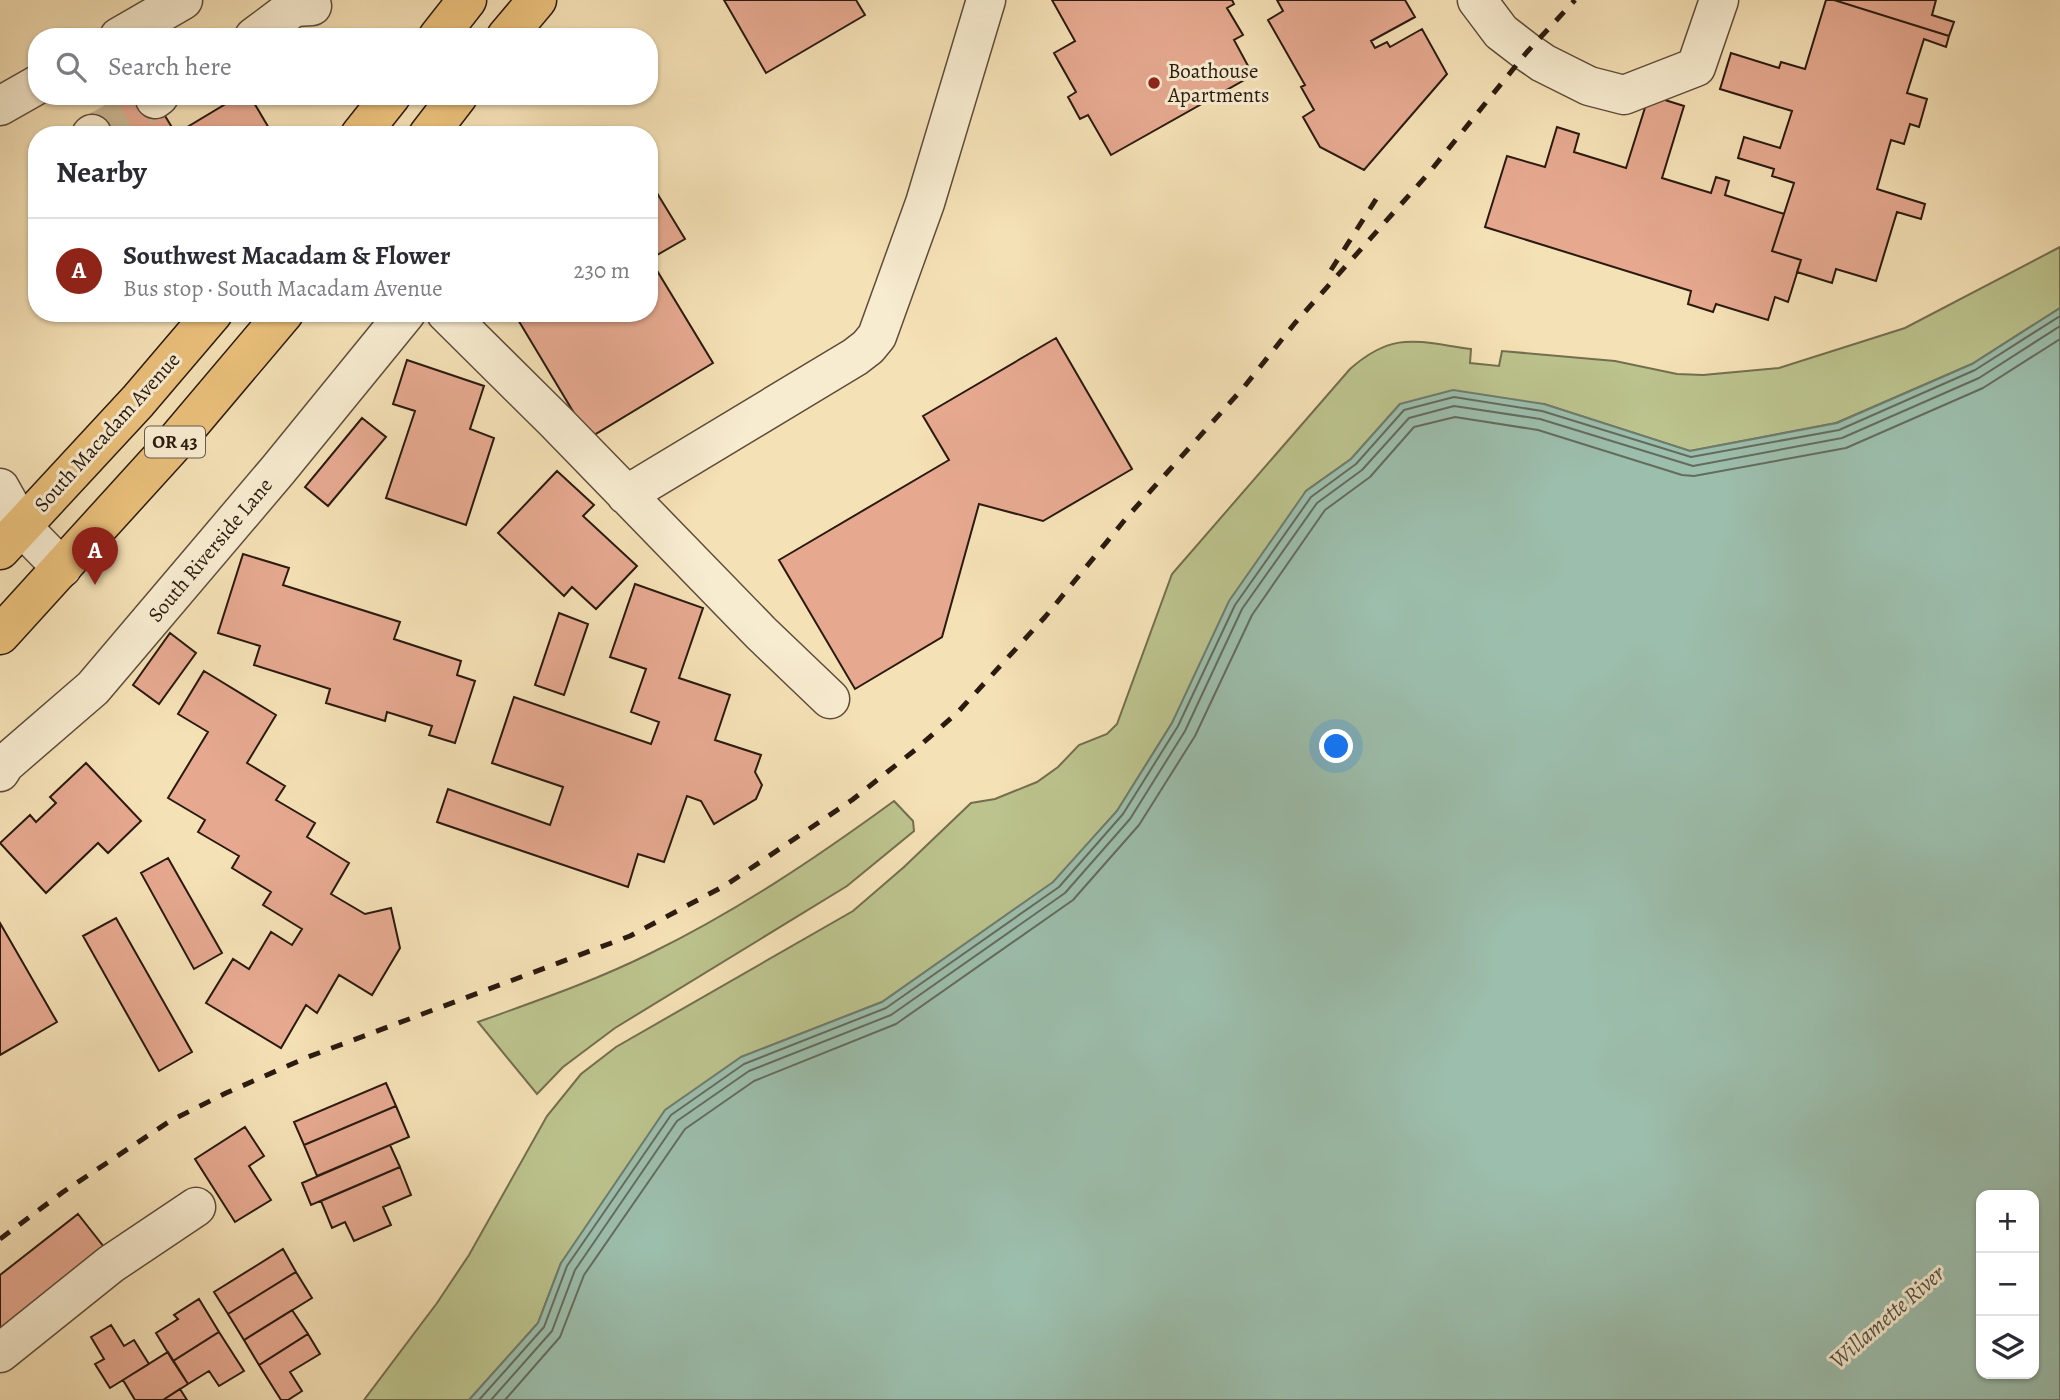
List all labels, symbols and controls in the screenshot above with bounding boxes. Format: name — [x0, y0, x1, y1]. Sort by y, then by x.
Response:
search box — [28, 28, 658, 105]
icon: search — [52, 48, 90, 86]
text: Search here — [108, 49, 232, 84]
place label: Boathouse Apartments — [1167, 57, 1269, 109]
marker: Boathouse Apartments — [1146, 75, 1162, 91]
text: Nearby — [56, 152, 147, 192]
text: Southwest Macadam & Flower — [123, 238, 450, 273]
text: A — [72, 255, 86, 286]
text: 230 m — [574, 255, 630, 286]
text: Bus stop · South Macadam Avenue — [123, 273, 443, 304]
street label: South Macadam Avenue — [28, 346, 186, 518]
road number: OR 43 — [145, 426, 205, 458]
street label: South Riverside Lane — [141, 472, 279, 628]
pin: A — [72, 527, 118, 585]
your location — [1319, 729, 1353, 763]
map controls — [1976, 1190, 2039, 1379]
button: + — [1976, 1190, 2039, 1253]
button: − — [1976, 1253, 2039, 1316]
water label: Willamette River — [1823, 1258, 1952, 1376]
button: layers — [1976, 1316, 2039, 1379]

